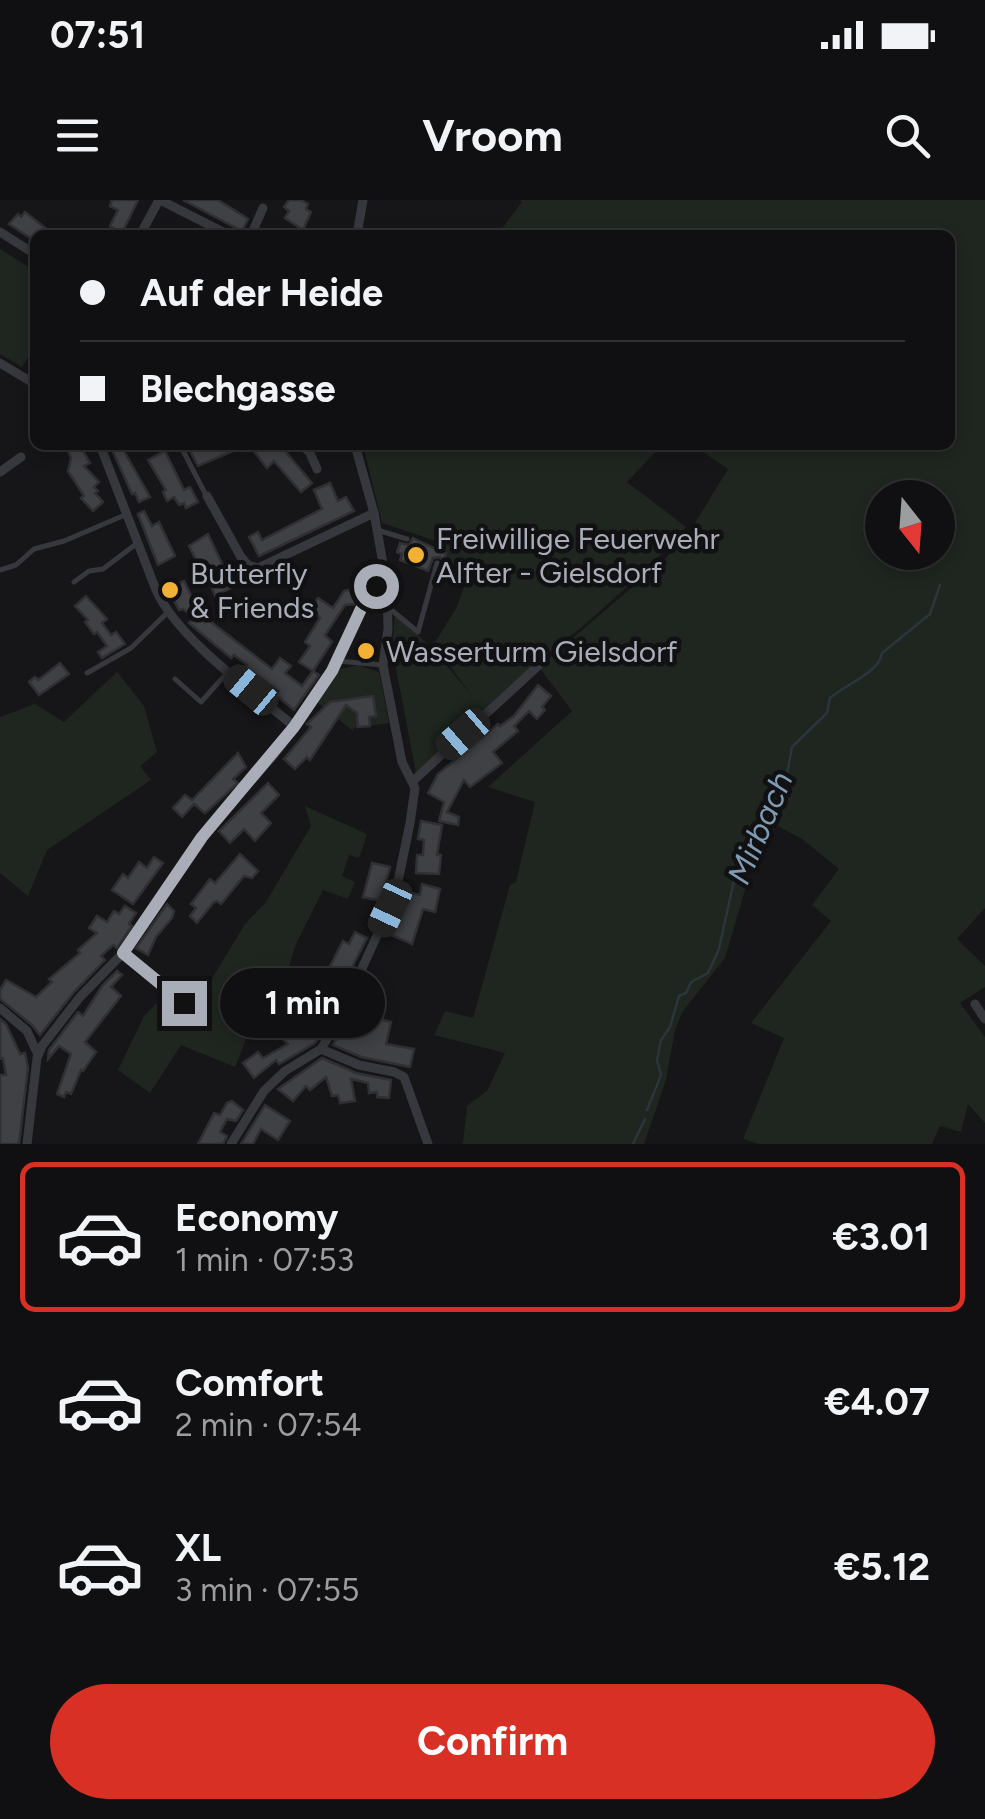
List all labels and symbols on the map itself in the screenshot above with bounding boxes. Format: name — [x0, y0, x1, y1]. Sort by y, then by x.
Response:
north arrow — [865, 480, 955, 570]
place label: Freiwillige Feuerwehr Alfter - Gielsdorf — [436, 520, 720, 591]
marker: Freiwillige Feuerwehr Alfter - Gielsdorf — [405, 544, 427, 566]
place label: Butterfly & Friends — [190, 555, 315, 626]
route start — [354, 564, 399, 609]
marker: Butterfly & Friends — [159, 579, 181, 601]
place label: Wasserturm Gielsdorf — [386, 633, 677, 670]
marker: Wasserturm Gielsdorf — [355, 640, 377, 662]
car — [218, 659, 284, 721]
car — [431, 703, 495, 765]
water label: Mirbach — [719, 766, 801, 890]
car — [364, 874, 416, 942]
callout: 1 min — [219, 968, 384, 1038]
route end — [162, 981, 207, 1026]

